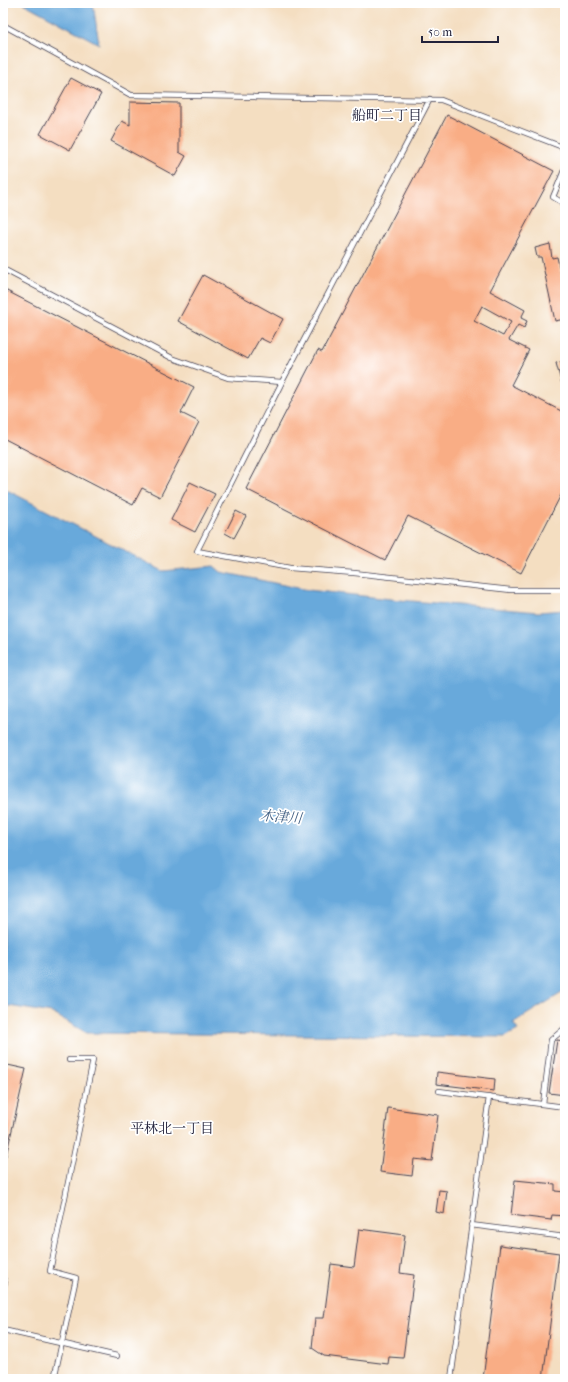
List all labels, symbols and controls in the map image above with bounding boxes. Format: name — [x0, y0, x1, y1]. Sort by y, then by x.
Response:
scale bar — [422, 18, 498, 44]
text: 50 m — [428, 25, 452, 39]
district label: 船町二丁目 — [352, 107, 422, 124]
water label: 木津川 — [259, 807, 305, 827]
district label: 平林北一丁目 — [130, 1120, 214, 1137]

